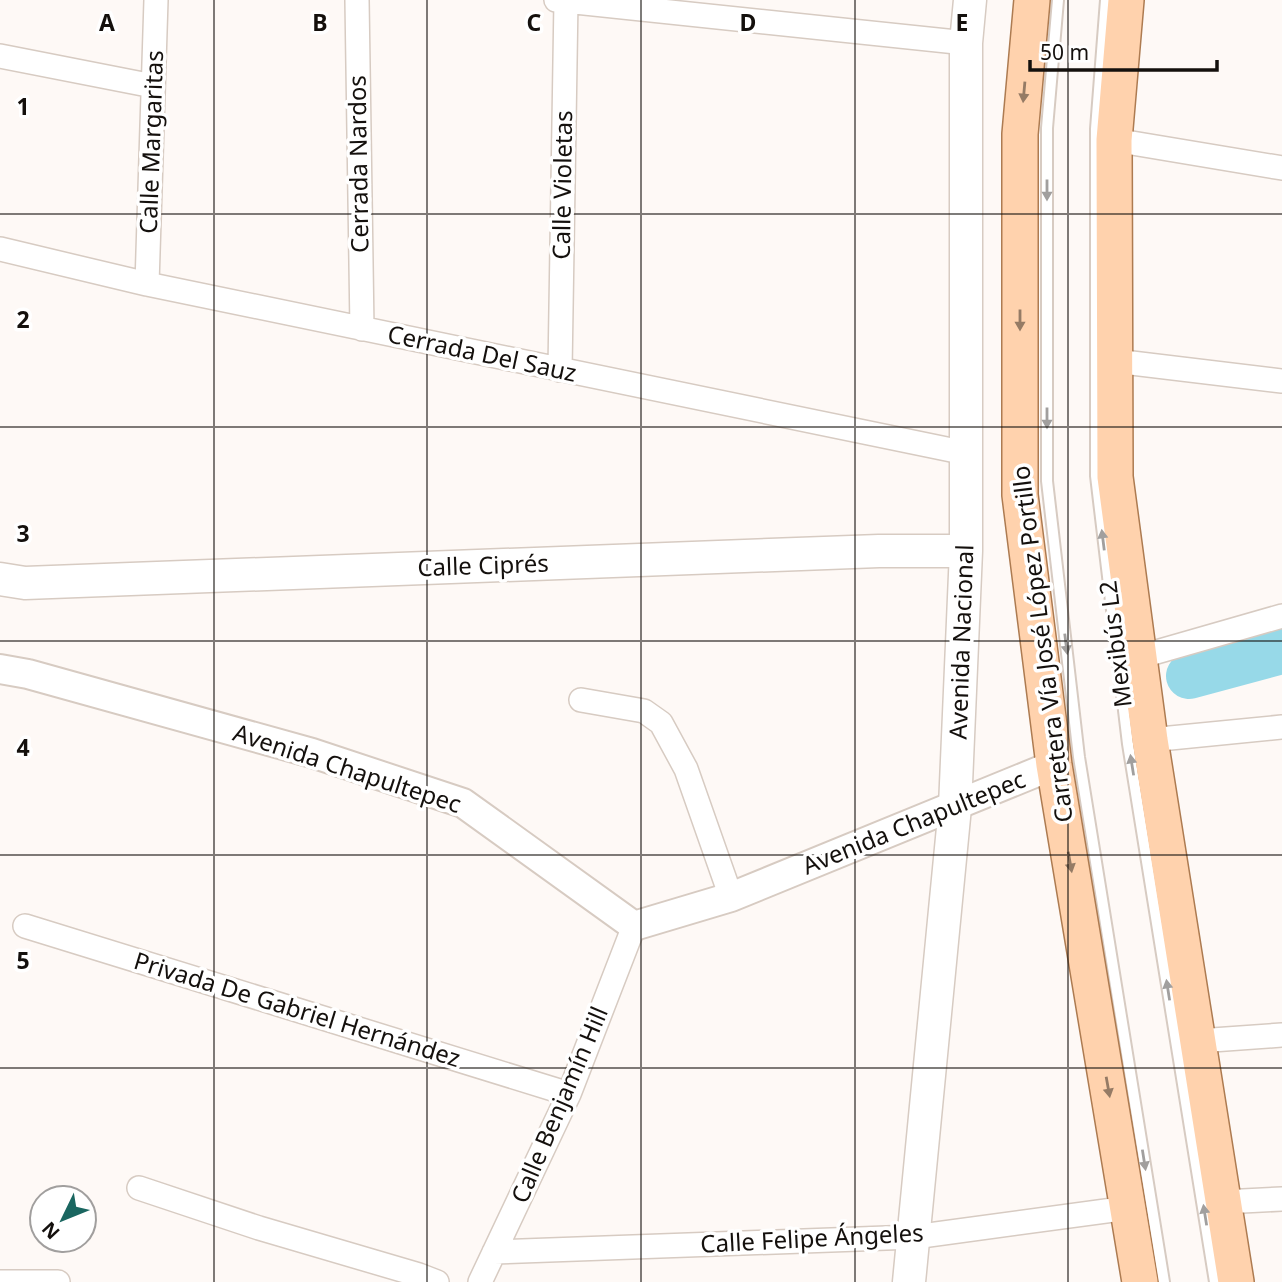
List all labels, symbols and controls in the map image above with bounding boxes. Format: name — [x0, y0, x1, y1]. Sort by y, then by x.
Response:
text: A — [99, 6, 115, 38]
text: B — [312, 6, 328, 38]
text: C — [527, 6, 542, 38]
text: D — [740, 6, 756, 38]
text: E — [956, 6, 968, 38]
scale bar — [1030, 28, 1217, 72]
text: 50 m — [1040, 38, 1089, 66]
street label: Calle Margaritas — [131, 50, 170, 234]
street label: Cerrada Nardos — [339, 75, 376, 253]
one-way arrow — [1018, 82, 1029, 104]
text: 1 — [16, 90, 30, 122]
street label: Calle Violetas — [544, 110, 579, 260]
one-way arrow — [1041, 179, 1053, 201]
text: 2 — [16, 303, 30, 335]
one-way arrow — [1014, 309, 1026, 331]
street label: Cerrada Del Sauz — [385, 316, 580, 389]
one-way arrow — [1041, 407, 1053, 429]
street label: Carretera Vía José López Portillo — [1003, 464, 1080, 824]
text: 3 — [16, 517, 30, 549]
one-way arrow — [1098, 529, 1109, 551]
street label: Avenida Nacional — [941, 544, 980, 740]
street label: Calle Ciprés — [417, 546, 549, 583]
street label: Mexibús L2 — [1090, 579, 1139, 709]
one-way arrow — [1060, 633, 1071, 655]
street label: Avenida Chapultepec — [229, 715, 466, 820]
text: 4 — [16, 731, 30, 763]
one-way arrow — [1126, 754, 1137, 776]
street label: Avenida Chapultepec — [797, 762, 1030, 881]
one-way arrow — [1065, 851, 1076, 873]
street label: Privada De Gabriel Hernández — [130, 943, 465, 1074]
text: 5 — [16, 944, 30, 976]
one-way arrow — [1162, 979, 1173, 1001]
street label: Calle Benjamín Hill — [502, 1001, 615, 1208]
one-way arrow — [1103, 1076, 1114, 1098]
one-way arrow — [1139, 1149, 1150, 1171]
north arrow — [28, 1184, 98, 1254]
one-way arrow — [1199, 1204, 1210, 1226]
street label: Calle Felipe Ángeles — [700, 1215, 924, 1260]
text: N — [36, 1216, 65, 1245]

